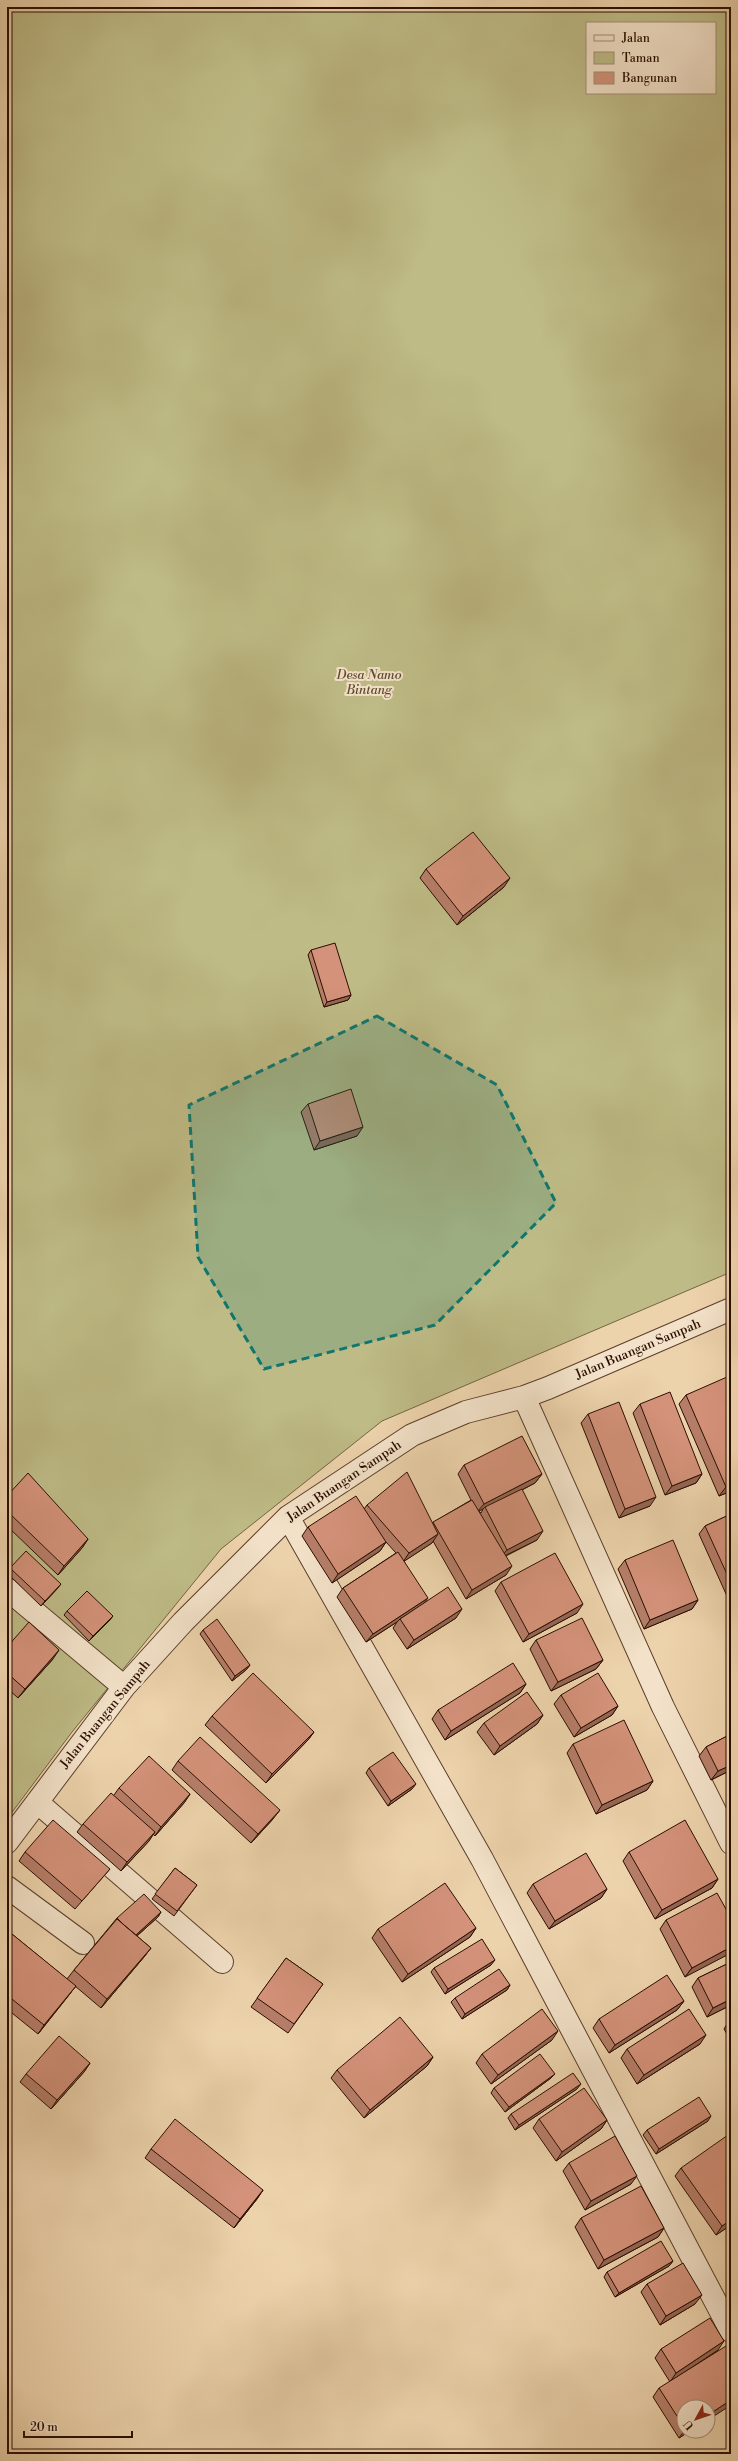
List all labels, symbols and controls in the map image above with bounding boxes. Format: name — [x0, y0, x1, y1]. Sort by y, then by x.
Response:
legend — [586, 22, 716, 94]
text: Jalan — [621, 31, 650, 46]
text: Taman — [622, 51, 660, 66]
text: Bangunan — [621, 71, 677, 86]
park label: Desa Namo Bintang — [335, 667, 402, 698]
street label: Jalan Buangan Sampah — [572, 1315, 703, 1383]
street label: Jalan Buangan Sampah — [283, 1437, 405, 1526]
street label: Jalan Buangan Sampah — [56, 1656, 154, 1772]
north arrow — [676, 2399, 716, 2439]
scale bar — [24, 2413, 132, 2439]
text: U — [681, 2417, 697, 2433]
text: 20 m — [30, 2420, 58, 2435]

